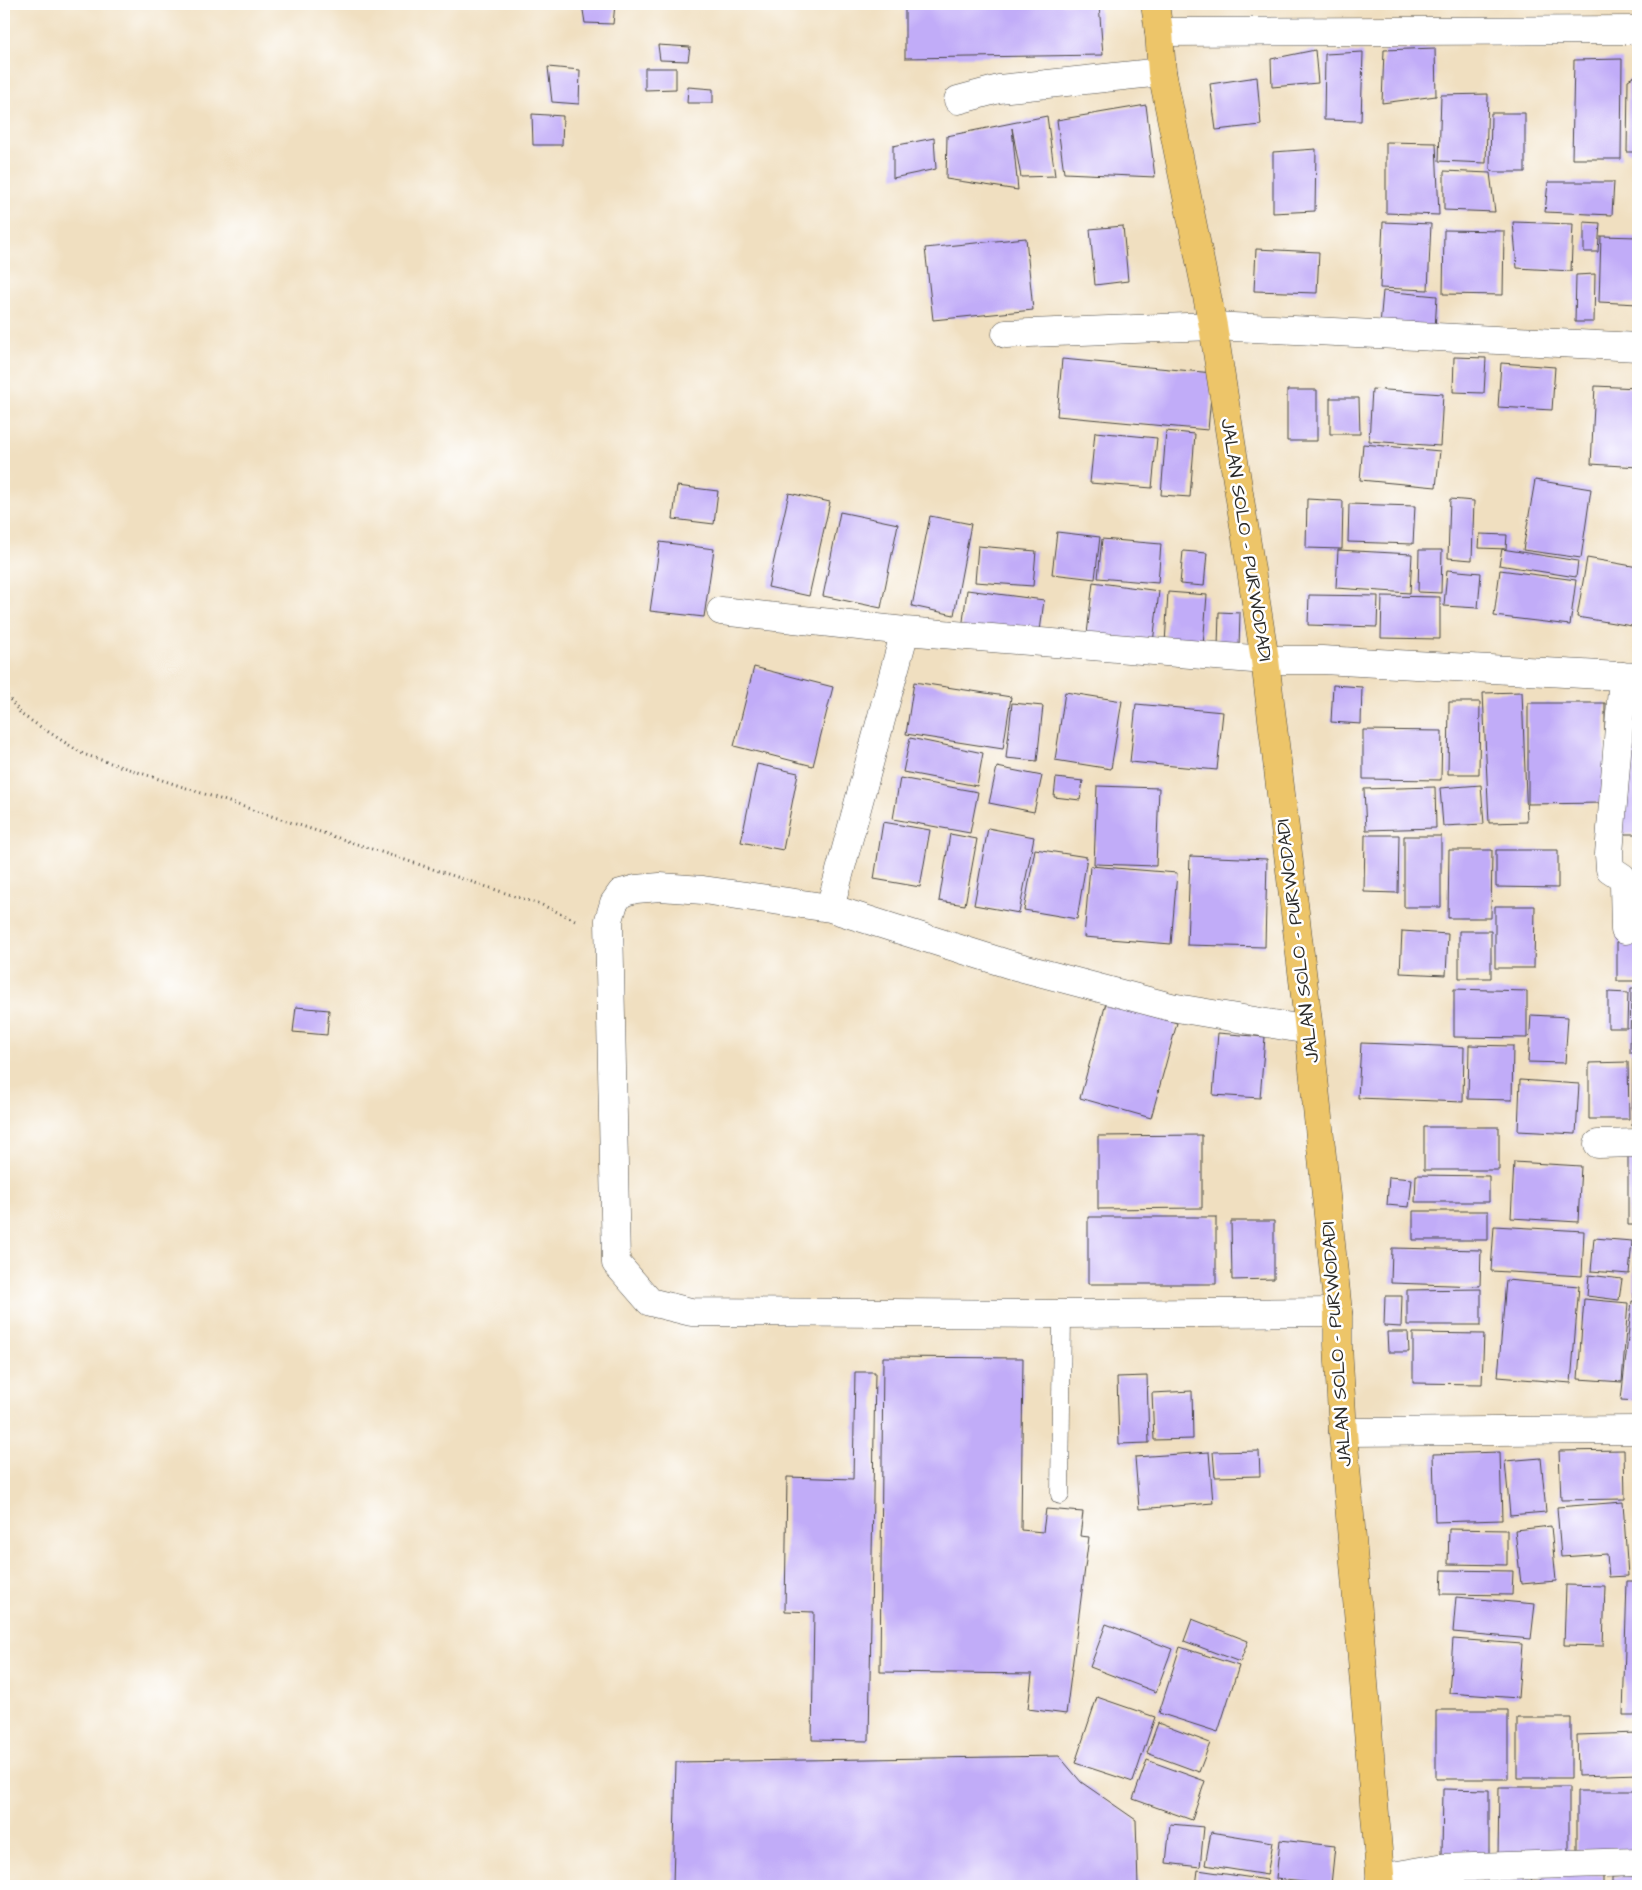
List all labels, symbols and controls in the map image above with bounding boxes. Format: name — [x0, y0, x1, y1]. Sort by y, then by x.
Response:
street label: JALAN SOLO - PURWODADI — [1213, 417, 1279, 663]
street label: JALAN SOLO - PURWODADI — [1270, 817, 1326, 1065]
street label: JALAN SOLO - PURWODADI — [1315, 1221, 1359, 1467]

